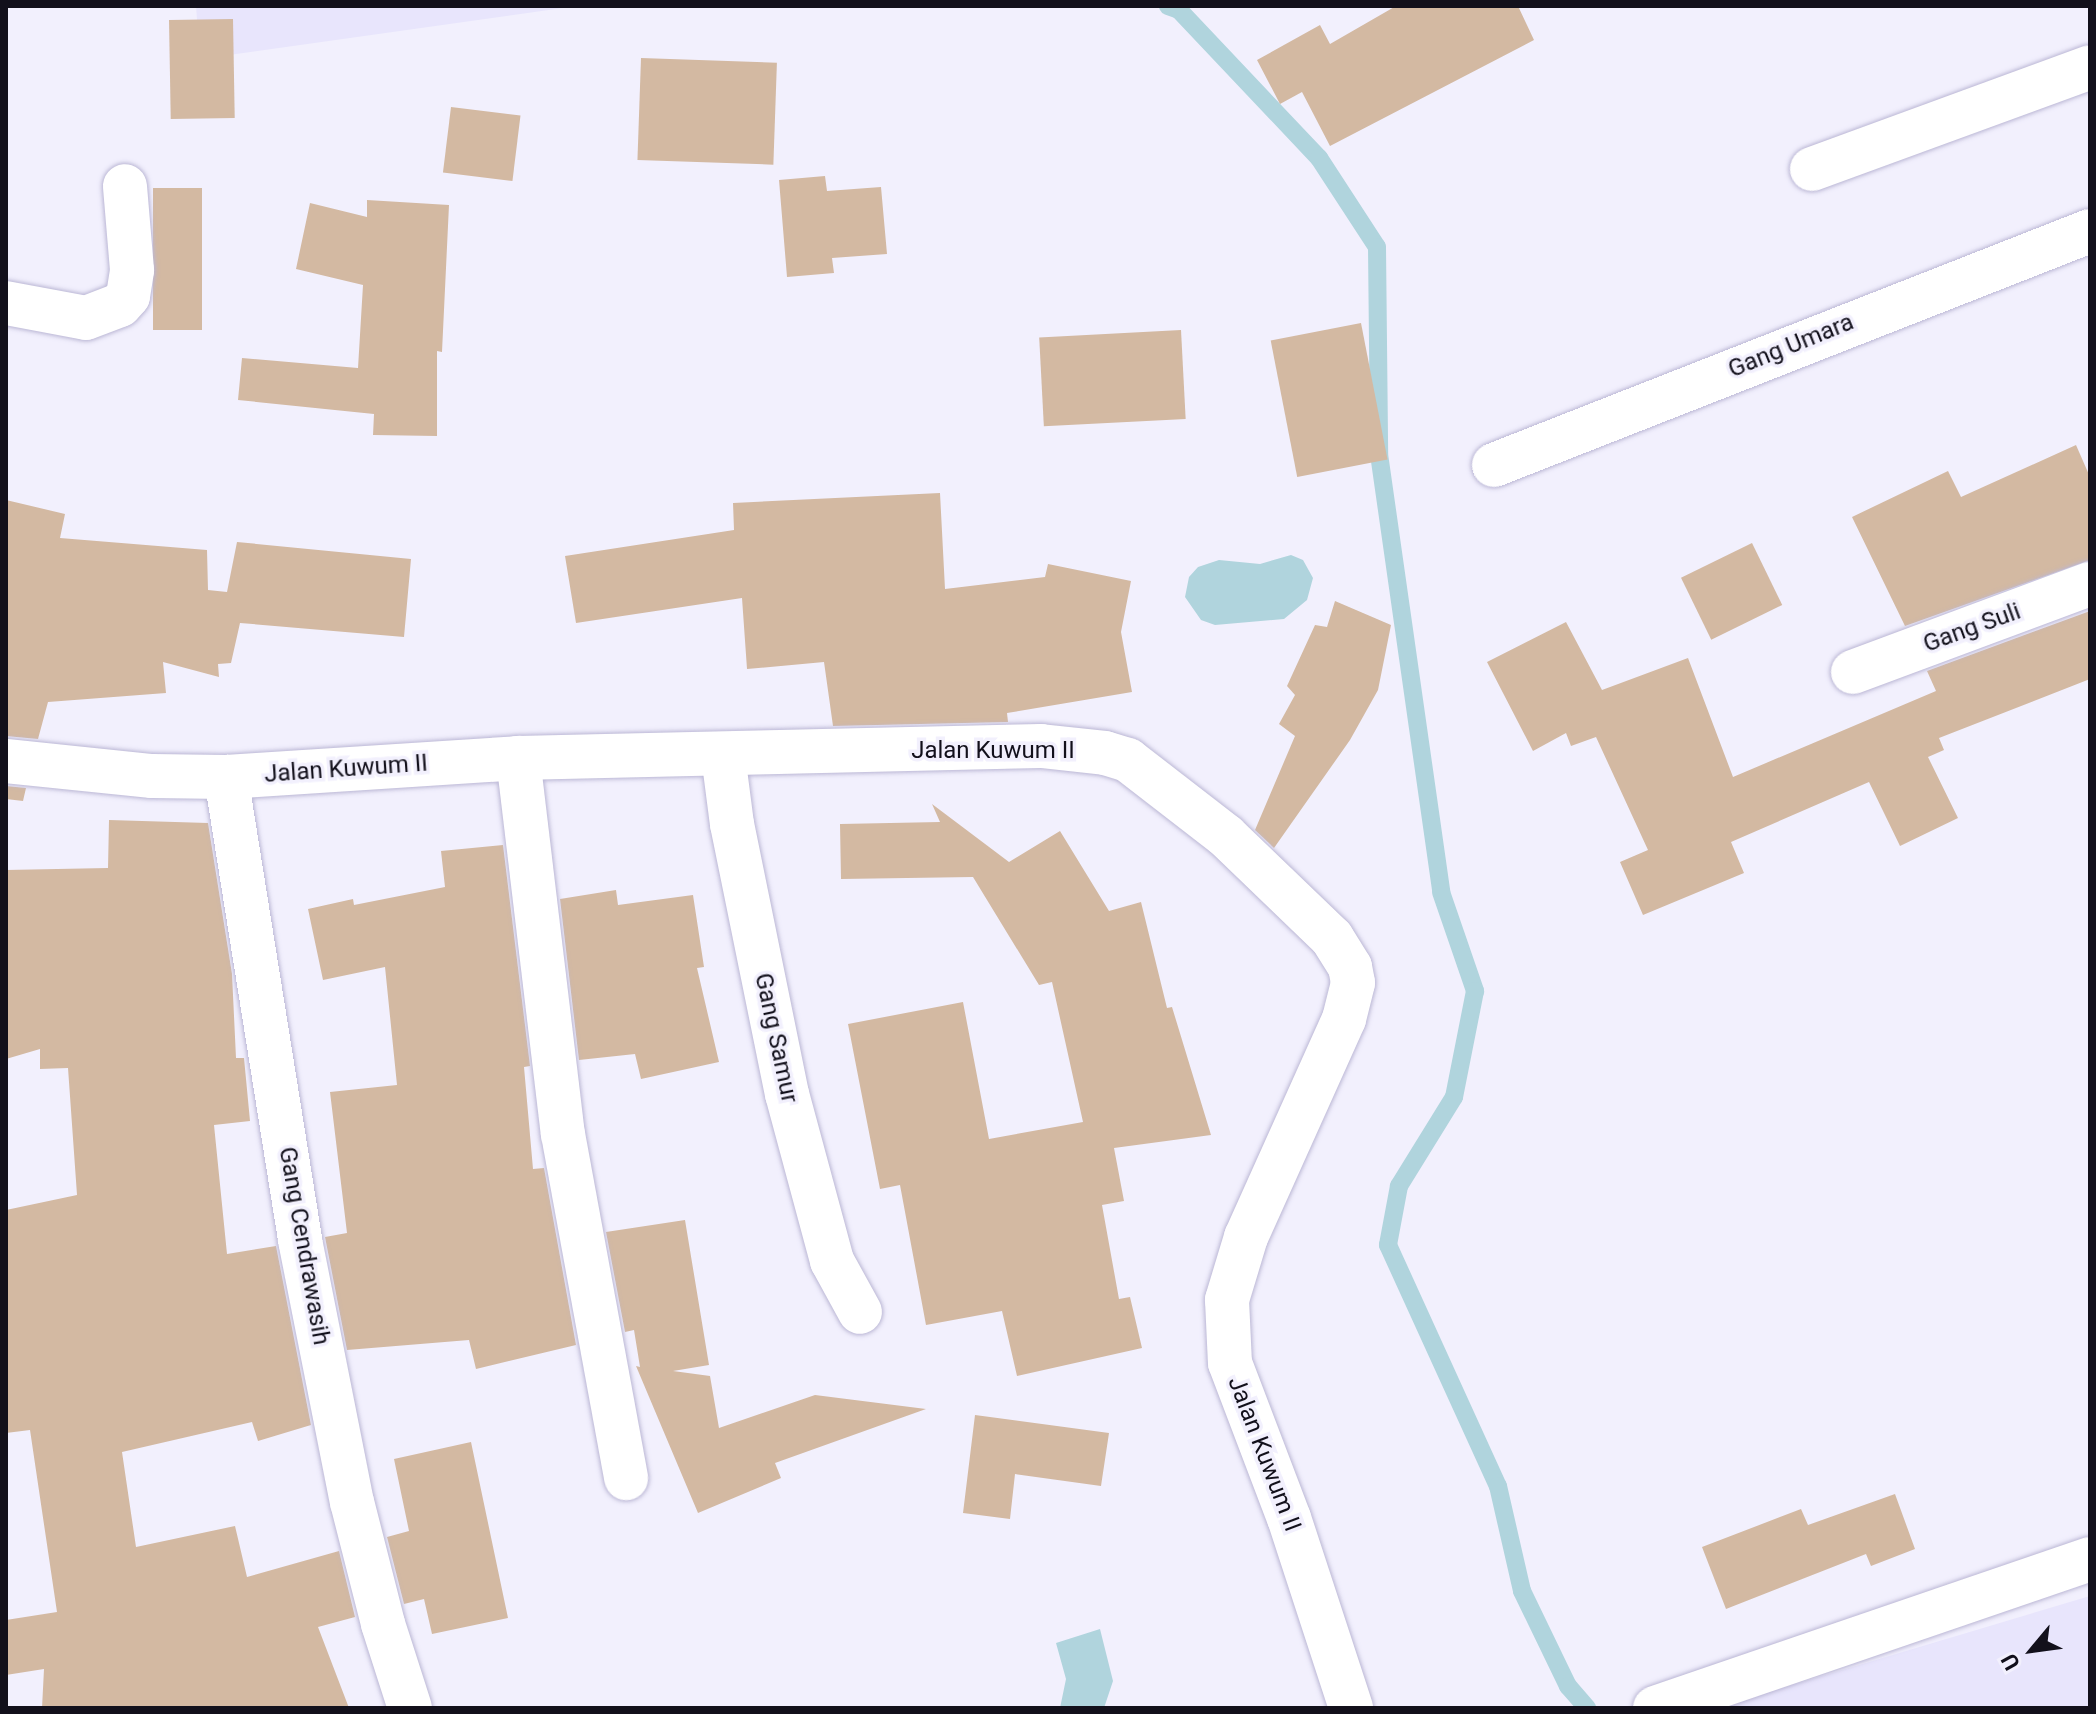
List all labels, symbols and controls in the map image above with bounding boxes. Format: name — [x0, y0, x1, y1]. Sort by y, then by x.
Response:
street label: Gang Umara — [1724, 308, 1858, 384]
street label: Gang Suli — [1920, 597, 2024, 659]
street label: Jalan Kuwum II — [911, 737, 1075, 765]
street label: Jalan Kuwum II — [263, 749, 429, 789]
street label: Gang Samur — [748, 971, 804, 1105]
street label: Gang Cendrawasih — [272, 1145, 336, 1347]
street label: Jalan Kuwum II — [1221, 1372, 1307, 1536]
north arrow — [1992, 1610, 2072, 1690]
text: U — [1996, 1649, 2025, 1674]

